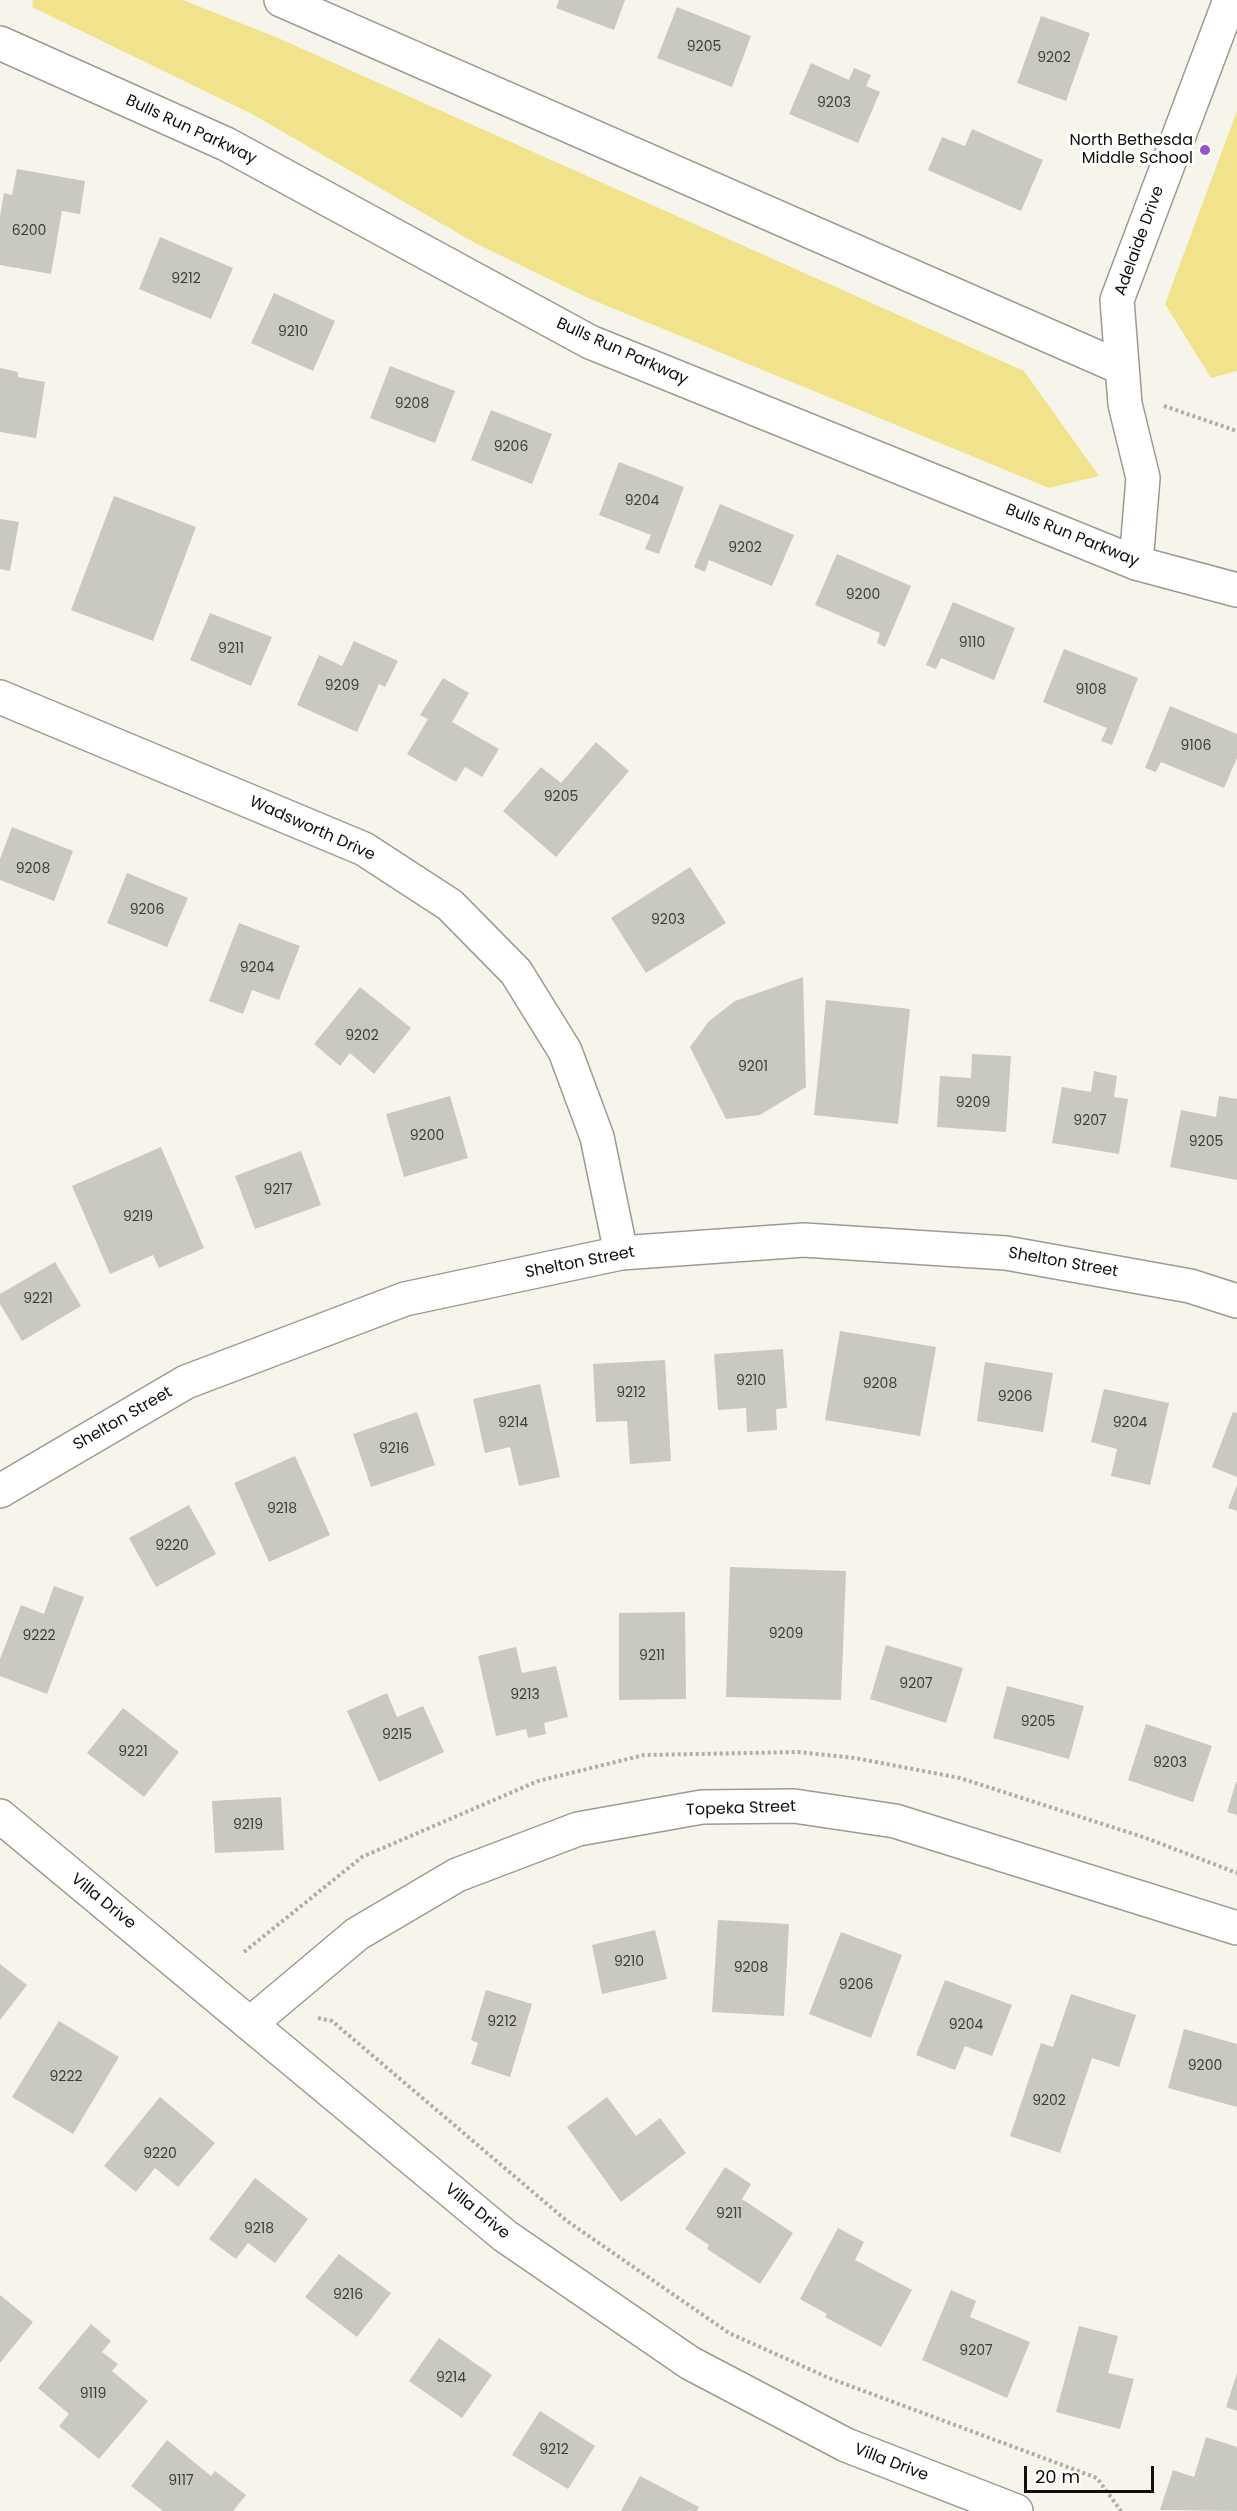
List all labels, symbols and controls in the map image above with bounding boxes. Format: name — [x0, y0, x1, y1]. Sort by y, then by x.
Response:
house number: 9205 — [687, 39, 721, 55]
house number: 9202 — [1037, 50, 1071, 66]
street label: Bulls Run Parkway — [122, 91, 260, 169]
house number: 9203 — [817, 95, 851, 111]
place label: North Bethesda Middle School — [1070, 131, 1193, 169]
marker: North Bethesda Middle School — [1198, 143, 1212, 157]
street label: Adelaide Drive — [1111, 184, 1169, 298]
house number: 6200 — [12, 223, 46, 239]
house number: 9212 — [171, 271, 201, 287]
street label: Bulls Run Parkway — [553, 314, 691, 390]
house number: 9210 — [278, 324, 308, 340]
house number: 9208 — [395, 396, 429, 412]
house number: 9206 — [494, 439, 528, 455]
house number: 9204 — [625, 493, 659, 509]
street label: Bulls Run Parkway — [1002, 500, 1142, 572]
house number: 9202 — [728, 540, 762, 556]
house number: 9200 — [846, 587, 880, 603]
house number: 9110 — [959, 635, 985, 651]
house number: 9211 — [218, 641, 244, 657]
house number: 9209 — [325, 678, 359, 694]
house number: 9108 — [1076, 682, 1106, 698]
house number: 9106 — [1181, 738, 1211, 754]
house number: 9205 — [544, 789, 578, 805]
street label: Wadsworth Drive — [246, 793, 378, 865]
house number: 9208 — [16, 861, 50, 877]
house number: 9206 — [130, 902, 164, 918]
house number: 9203 — [651, 912, 685, 928]
house number: 9204 — [240, 960, 274, 976]
house number: 9202 — [345, 1028, 379, 1044]
house number: 9201 — [738, 1059, 768, 1075]
house number: 9209 — [956, 1095, 990, 1111]
house number: 9207 — [1073, 1113, 1107, 1129]
house number: 9200 — [410, 1128, 444, 1144]
house number: 9205 — [1189, 1134, 1223, 1150]
house number: 9217 — [264, 1182, 292, 1198]
house number: 9219 — [123, 1209, 153, 1225]
street label: Shelton Street — [524, 1243, 636, 1283]
street label: Shelton Street — [1007, 1244, 1119, 1282]
house number: 9221 — [23, 1291, 53, 1307]
house number: 9210 — [736, 1373, 766, 1389]
house number: 9208 — [863, 1376, 897, 1392]
street label: Shelton Street — [70, 1383, 176, 1455]
house number: 9212 — [616, 1385, 646, 1401]
house number: 9206 — [998, 1389, 1032, 1405]
house number: 9214 — [498, 1415, 528, 1431]
house number: 9204 — [1113, 1415, 1147, 1431]
house number: 9216 — [379, 1441, 409, 1457]
house number: 9218 — [267, 1501, 297, 1517]
house number: 9220 — [155, 1538, 189, 1554]
house number: 9209 — [769, 1626, 803, 1642]
house number: 9222 — [23, 1628, 55, 1644]
house number: 9211 — [639, 1648, 665, 1664]
house number: 9207 — [899, 1676, 933, 1692]
house number: 9213 — [510, 1687, 540, 1703]
house number: 9205 — [1021, 1714, 1055, 1730]
house number: 9215 — [382, 1727, 412, 1743]
house number: 9221 — [118, 1744, 148, 1760]
house number: 9203 — [1153, 1755, 1187, 1771]
street label: Topeka Street — [686, 1797, 796, 1821]
house number: 9219 — [233, 1817, 263, 1833]
street label: Villa Drive — [67, 1870, 139, 1934]
house number: 9210 — [614, 1954, 644, 1970]
house number: 9208 — [734, 1960, 768, 1976]
house number: 9206 — [839, 1977, 873, 1993]
house number: 9212 — [487, 2014, 517, 2030]
house number: 9204 — [949, 2017, 983, 2033]
house number: 9200 — [1188, 2058, 1222, 2074]
house number: 9222 — [50, 2069, 82, 2085]
house number: 9202 — [1032, 2093, 1066, 2109]
house number: 9220 — [143, 2146, 177, 2162]
street label: Villa Drive — [441, 2180, 513, 2244]
house number: 9211 — [716, 2206, 742, 2222]
house number: 9218 — [244, 2221, 274, 2237]
house number: 9216 — [333, 2287, 363, 2303]
house number: 9207 — [959, 2343, 993, 2359]
house number: 9214 — [436, 2370, 466, 2386]
house number: 9119 — [80, 2386, 106, 2402]
street label: Villa Drive — [851, 2440, 931, 2486]
house number: 9212 — [539, 2442, 569, 2458]
scale bar — [1027, 2454, 1158, 2492]
text: 20 m — [1035, 2464, 1080, 2489]
house number: 9117 — [168, 2473, 194, 2489]

